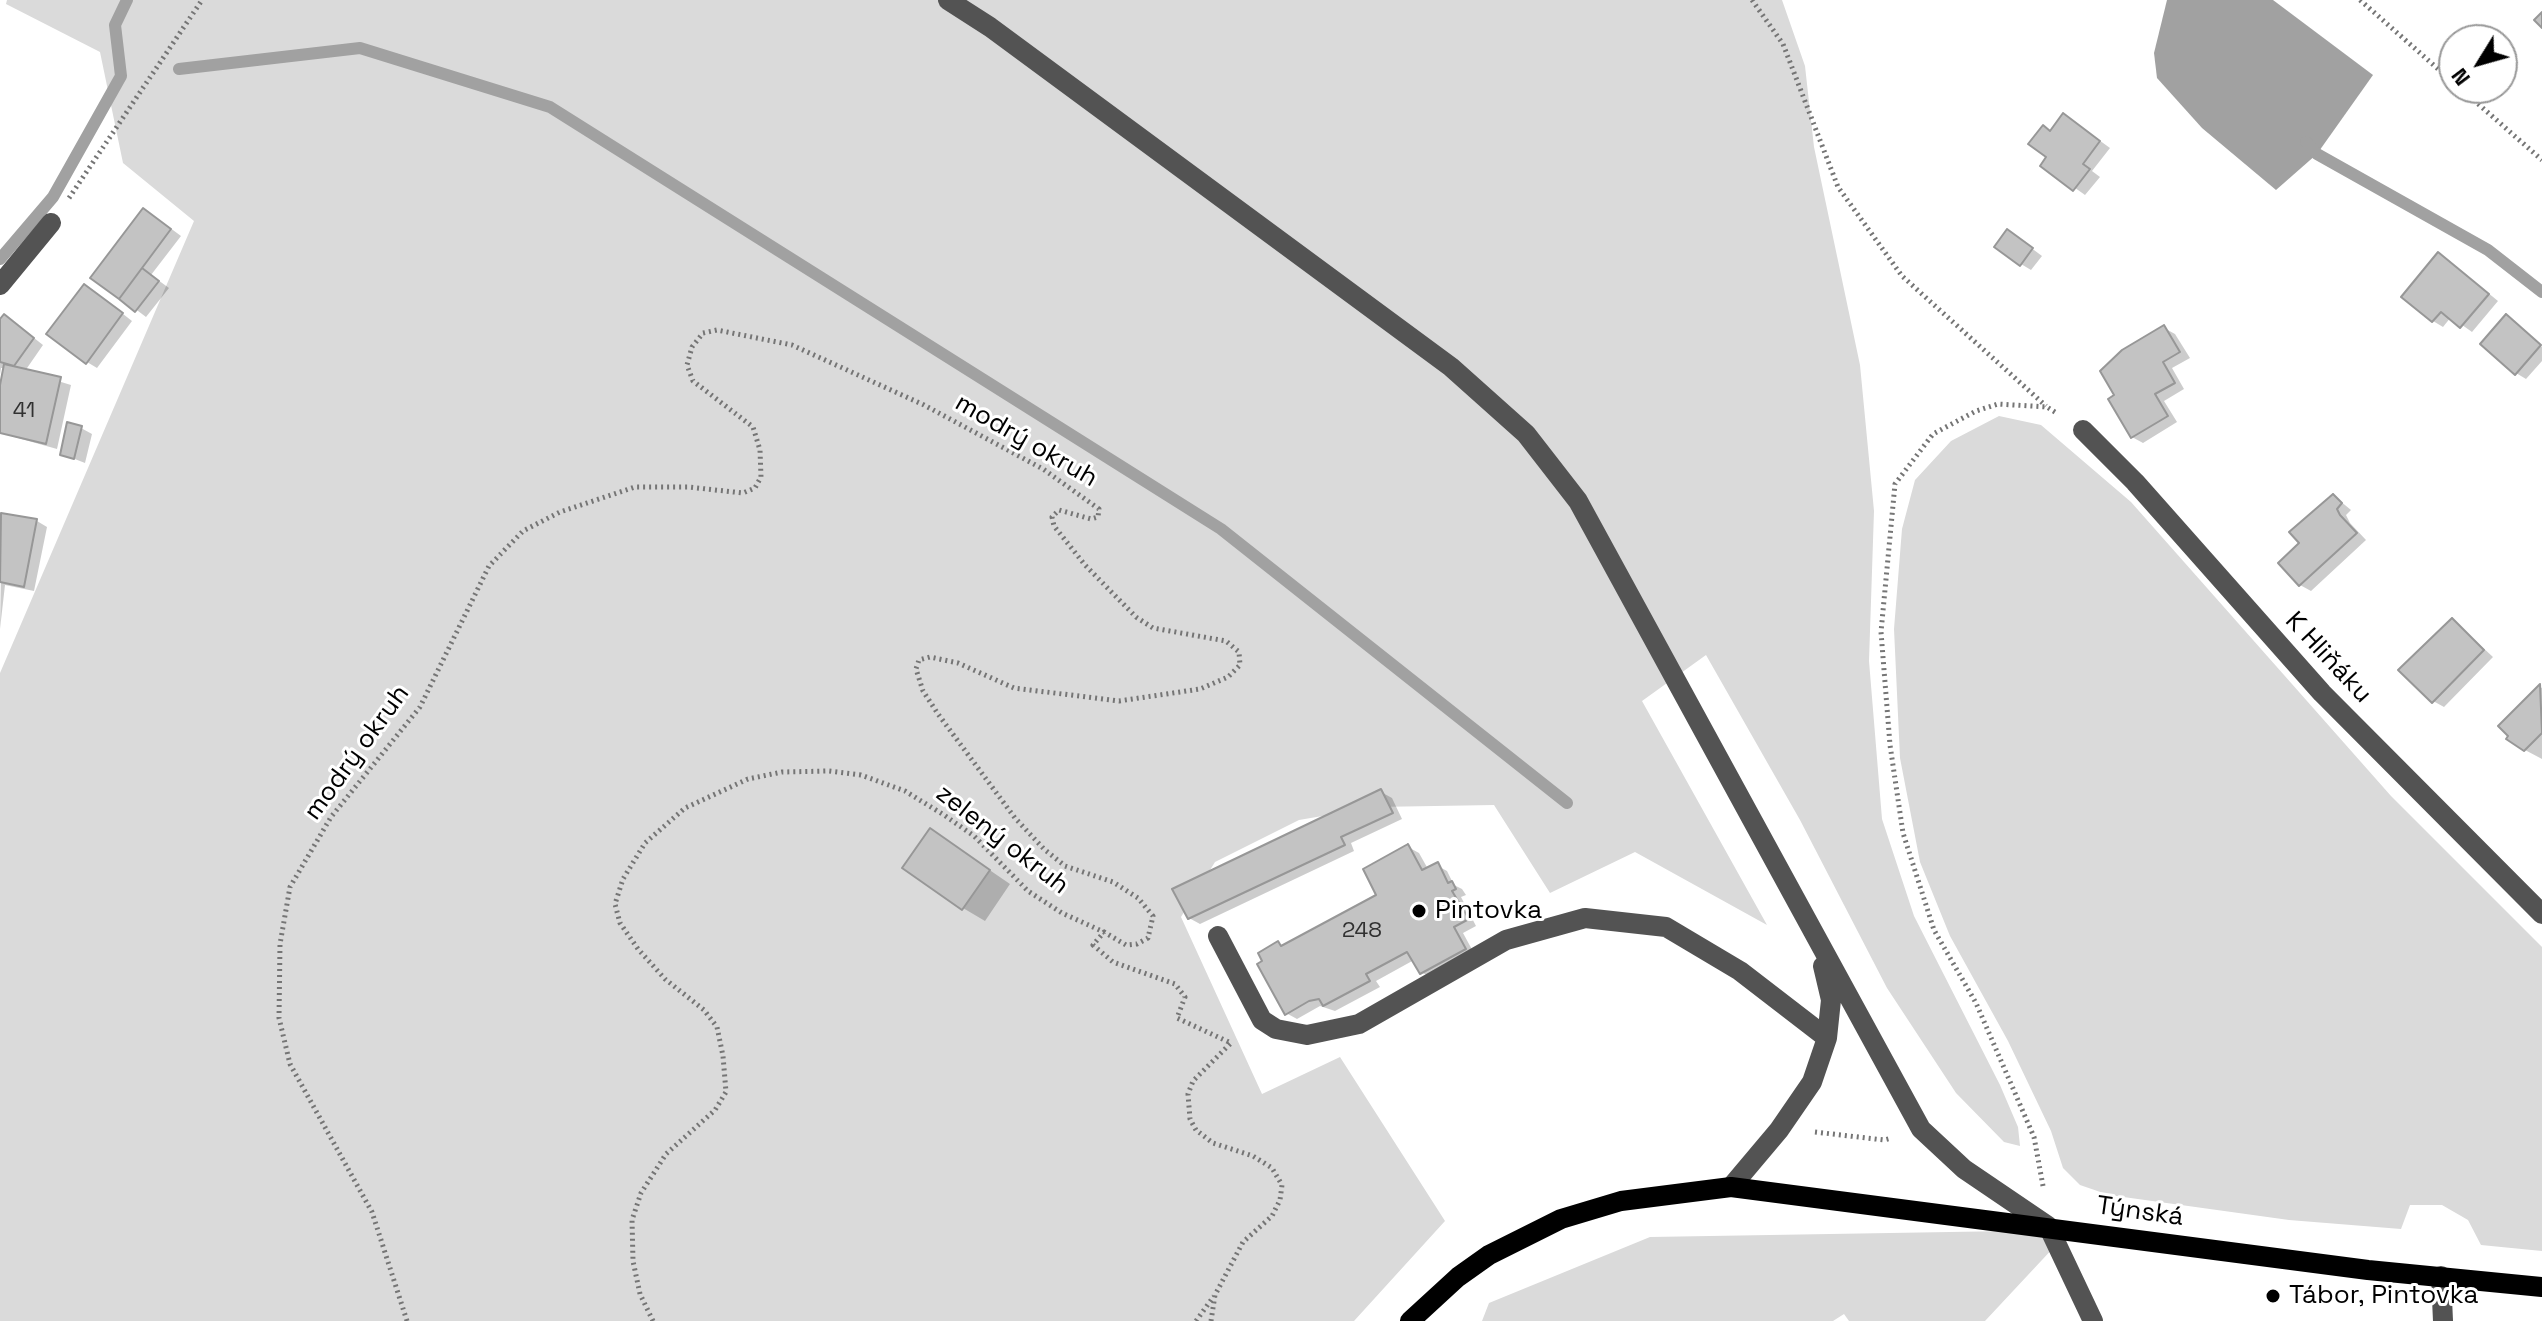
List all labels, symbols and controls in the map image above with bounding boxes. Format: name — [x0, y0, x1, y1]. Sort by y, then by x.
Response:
north arrow — [2438, 24, 2518, 104]
text: N — [2445, 63, 2476, 92]
street label: modrý okruh — [949, 388, 1103, 494]
house number: 41 — [13, 398, 35, 424]
street label: K Hliňáku — [2278, 606, 2378, 710]
street label: modrý okruh — [298, 679, 416, 827]
street label: zelený okruh — [929, 778, 1075, 902]
place label: Pintovka — [1435, 895, 1542, 927]
marker: Pintovka — [1410, 902, 1428, 920]
house number: 248 — [1342, 918, 1382, 944]
street label: Týnská — [2095, 1190, 2185, 1234]
place label: Tábor, Pintovka — [2289, 1280, 2478, 1312]
marker: Tábor, Pintovka — [2264, 1287, 2282, 1305]

